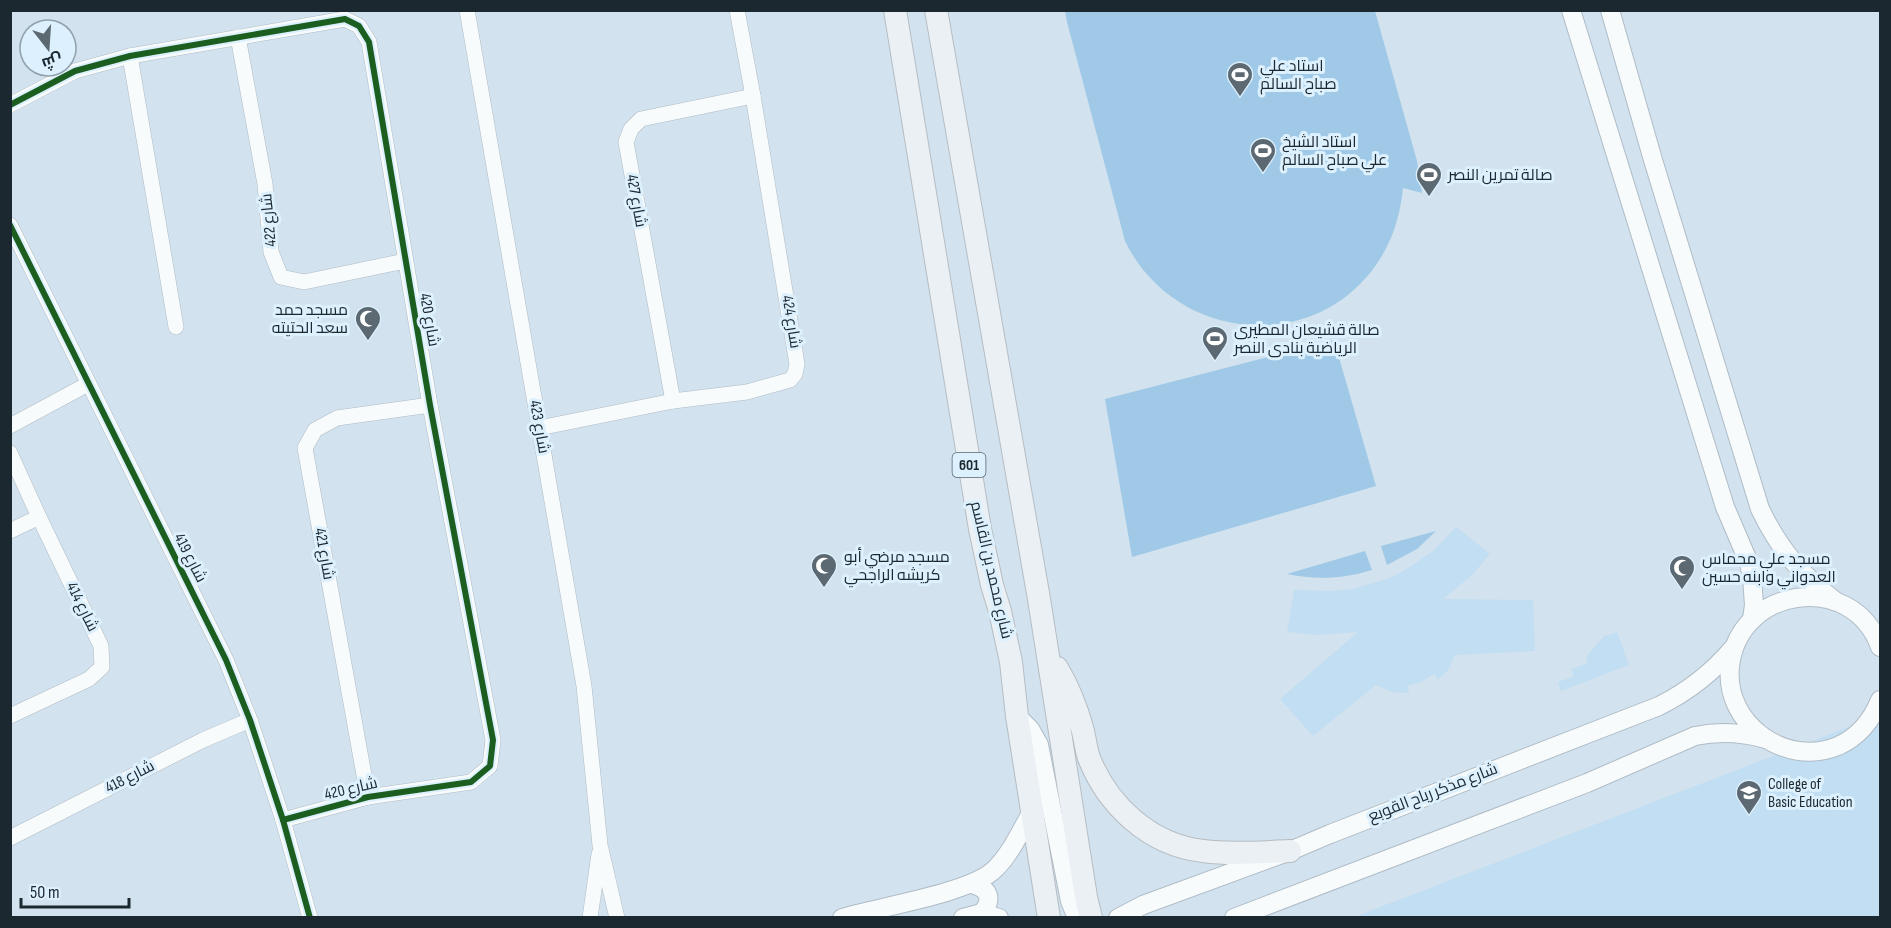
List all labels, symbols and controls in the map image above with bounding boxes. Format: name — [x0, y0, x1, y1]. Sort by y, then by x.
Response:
north arrow — [18, 18, 78, 78]
text: ش — [39, 49, 65, 73]
place label: استاد علي صباح السالم — [1260, 57, 1337, 95]
sports icon: استاد علي صباح السالم — [1225, 60, 1255, 98]
place label: استاد الشيخ علي صباح السالم — [1282, 133, 1387, 173]
sports icon: استاد الشيخ علي صباح السالم — [1248, 136, 1278, 174]
sports icon: صالة تمرين النصر — [1414, 160, 1444, 198]
place label: صالة تمرين النصر — [1447, 166, 1553, 185]
street label: شارع 427 — [621, 173, 650, 229]
street label: شارع 422 — [257, 192, 282, 247]
street label: شارع 420 — [414, 292, 443, 348]
street label: شارع 424 — [776, 294, 805, 350]
place label: مسجد حمد سعد الحتيته — [272, 301, 348, 338]
mosque icon: مسجد حمد سعد الحتيته — [353, 304, 383, 342]
place label: صالة قشيعان المطيرى الرياضية بنادى النصر — [1233, 321, 1380, 358]
sports icon: صالة قشيعان المطيرى الرياضية بنادى النصر — [1200, 324, 1230, 362]
street label: شارع 423 — [524, 399, 553, 455]
road number: 601 — [952, 453, 986, 477]
street label: شارع محمد بن القاسم — [965, 499, 1016, 641]
street label: شارع 421 — [309, 526, 338, 582]
street label: شارع 419 — [169, 530, 210, 586]
place label: مسجد مرضي أبو كريشه الراجحي — [844, 547, 950, 588]
place label: مسجد علي محماس العدواني وابنه حسين — [1702, 550, 1836, 590]
mosque icon: مسجد مرضي أبو كريشه الراجحي — [809, 551, 839, 589]
mosque icon: مسجد علي محماس العدواني وابنه حسين — [1667, 553, 1697, 591]
street label: شارع 414 — [61, 579, 102, 635]
street label: شارع 418 — [102, 757, 158, 798]
street label: شارع مذكر رباح القوبع — [1366, 760, 1501, 827]
street label: شارع 420 — [323, 774, 380, 805]
place label: College of Basic Education — [1768, 775, 1853, 812]
school or university icon: College of Basic Education — [1734, 778, 1764, 816]
scale bar — [21, 871, 129, 909]
text: 50 m — [30, 882, 60, 903]

